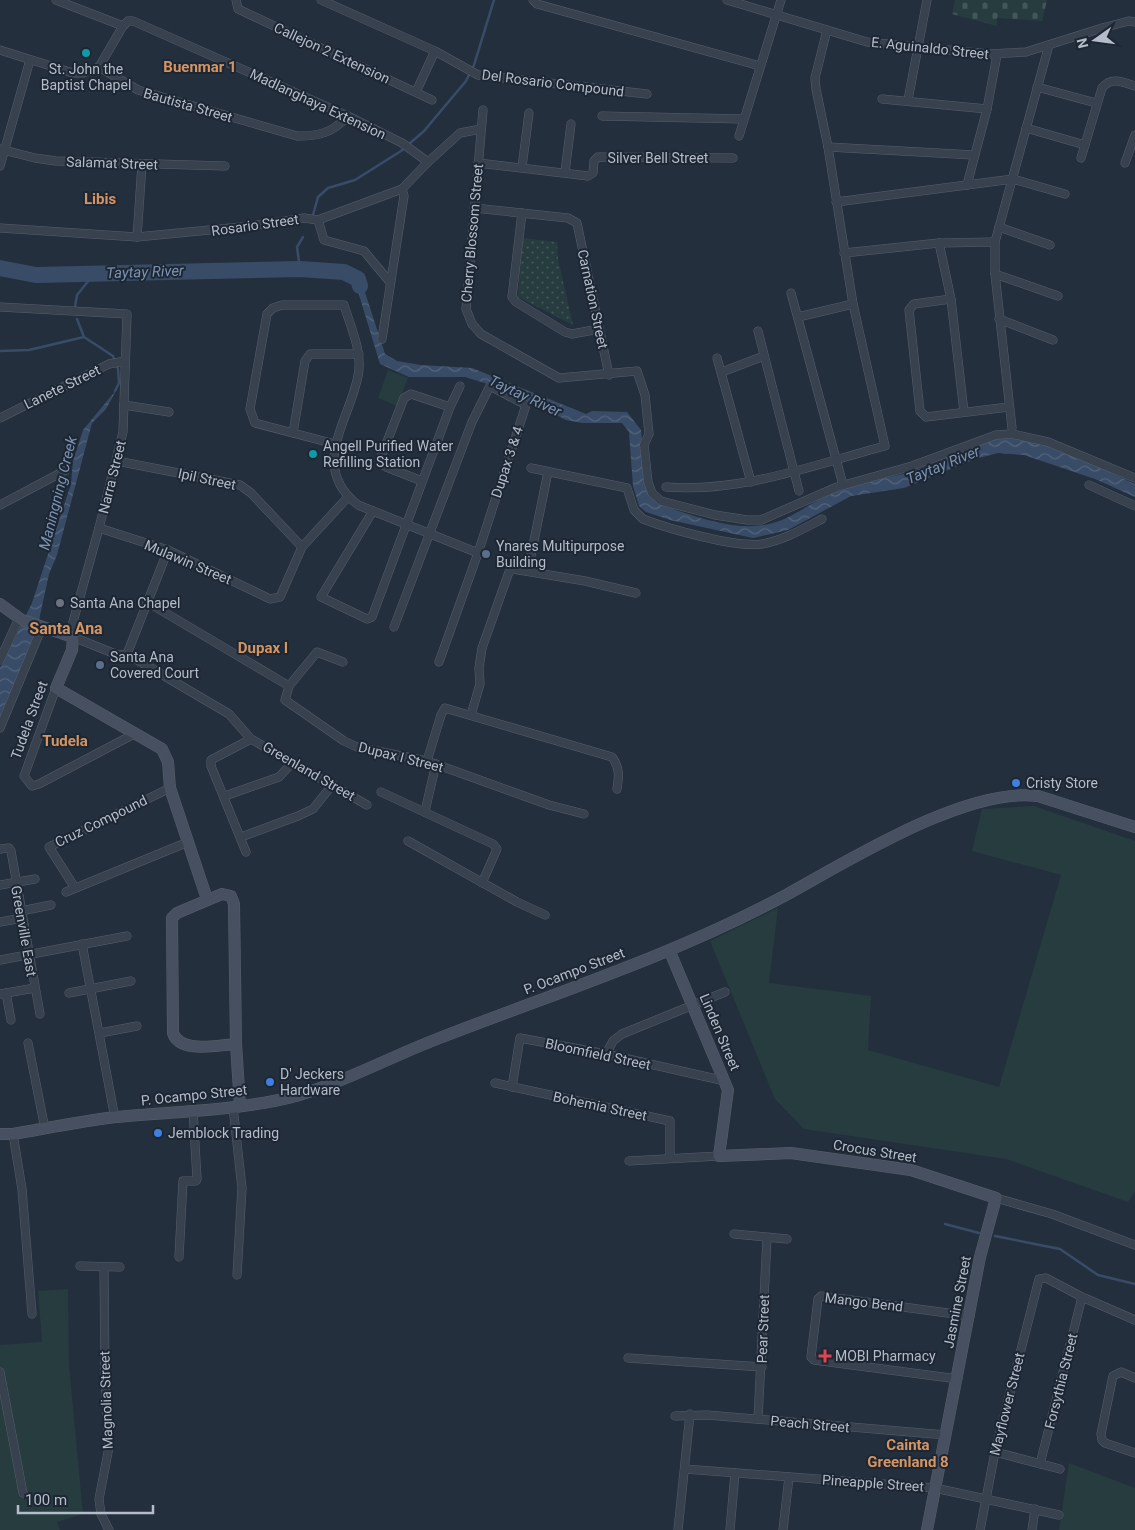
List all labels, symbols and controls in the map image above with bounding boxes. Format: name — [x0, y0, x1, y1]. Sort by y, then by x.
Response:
north arrow — [1070, 15, 1120, 65]
street label: Callejon 2 Extension — [272, 19, 392, 87]
street label: E. Aguinaldo Street — [870, 34, 990, 62]
text: N — [1073, 36, 1091, 50]
marker: St. John the Baptist Chapel — [80, 47, 92, 59]
district label: Buenmar 1 — [163, 58, 237, 76]
place label: St. John the Baptist Chapel — [41, 61, 131, 93]
street label: Madlanghaya Extension — [247, 65, 389, 143]
street label: Del Rosario Compound — [481, 66, 625, 100]
street label: Bautista Street — [142, 85, 235, 125]
street label: Silver Bell Street — [608, 150, 709, 166]
street label: Salamat Street — [66, 153, 159, 173]
street label: Cherry Blossom Street — [458, 163, 486, 303]
district label: Libis — [84, 190, 116, 208]
street label: Rosario Street — [210, 211, 300, 239]
street label: Carnation Street — [575, 248, 611, 350]
water label: Taytay River — [106, 262, 185, 282]
street label: Lanete Street — [21, 361, 103, 412]
water label: Taytay River — [486, 371, 565, 421]
street label: Dupax 3 & 4 — [488, 424, 526, 500]
water label: Maningning Creek — [35, 433, 81, 552]
street label: Narra Street — [95, 438, 129, 515]
place label: Angell Purified Water Refilling Station — [323, 438, 453, 470]
water label: Taytay River — [904, 442, 983, 488]
marker: Angell Purified Water Refilling Station — [307, 448, 319, 460]
street label: Ipil Street — [177, 465, 238, 493]
street label: Mulawin Street — [142, 536, 234, 588]
place label: Ynares Multipurpose Building — [496, 538, 624, 570]
marker: Ynares Multipurpose Building — [480, 548, 492, 560]
place label: Santa Ana Chapel — [70, 595, 180, 611]
marker: Santa Ana Chapel — [54, 597, 66, 609]
district label: Santa Ana — [29, 619, 103, 638]
district label: Dupax I — [238, 639, 288, 657]
place label: Santa Ana Covered Court — [110, 649, 199, 681]
marker: Santa Ana Covered Court — [94, 659, 106, 671]
street label: Tudela Street — [7, 678, 51, 761]
district label: Tudela — [42, 732, 88, 750]
street label: Greenland Street — [260, 738, 358, 804]
street label: Dupax I Street — [357, 739, 446, 775]
place label: Cristy Store — [1026, 775, 1098, 791]
marker: Cristy Store — [1010, 777, 1022, 789]
street label: Cruz Compound — [52, 792, 150, 850]
street label: Greenville East — [8, 884, 40, 978]
street label: P. Ocampo Street — [521, 944, 627, 998]
street label: Linden Street — [697, 991, 744, 1073]
street label: Bloomfield Street — [544, 1035, 653, 1073]
place label: D' Jeckers Hardware — [280, 1066, 344, 1098]
marker: D' Jeckers Hardware — [264, 1076, 276, 1088]
street label: P. Ocampo Street — [140, 1081, 248, 1109]
street label: Bohemia Street — [552, 1088, 649, 1124]
place label: Jemblock Trading — [168, 1125, 279, 1141]
marker: Jemblock Trading — [152, 1127, 164, 1139]
street label: Crocus Street — [832, 1136, 918, 1166]
street label: Jasmine Street — [940, 1254, 974, 1350]
street label: Mango Bend — [824, 1289, 904, 1315]
street label: Pear Street — [754, 1294, 772, 1364]
street label: Forsythia Street — [1041, 1331, 1081, 1430]
place label: MOBI Pharmacy — [835, 1348, 936, 1364]
street label: Magnolia Street — [96, 1350, 116, 1449]
marker: MOBI Pharmacy — [819, 1350, 831, 1362]
street label: Mayflower Street — [986, 1351, 1028, 1457]
street label: Peach Street — [770, 1413, 851, 1435]
district label: Cainta Greenland 8 — [867, 1436, 949, 1471]
street label: Pineapple Street — [822, 1471, 925, 1495]
scale bar — [18, 1482, 152, 1514]
text: 100 m — [25, 1491, 67, 1509]

